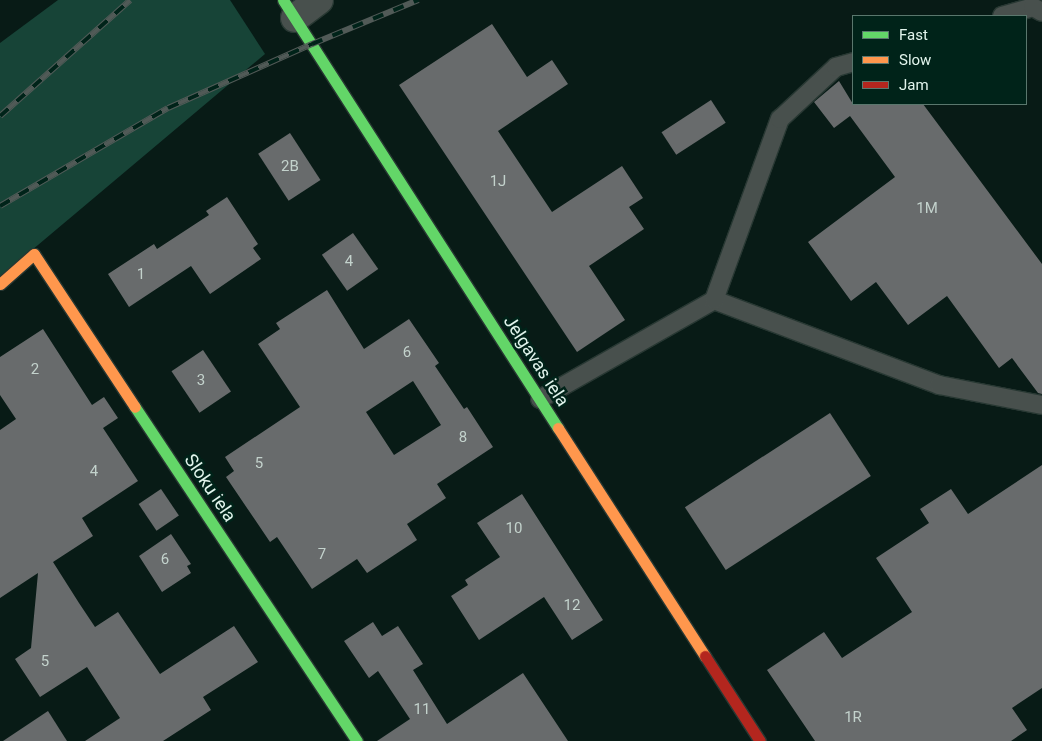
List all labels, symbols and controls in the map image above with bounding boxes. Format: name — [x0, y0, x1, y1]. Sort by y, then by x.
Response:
legend — [852, 15, 1027, 105]
text: Fast — [899, 26, 928, 44]
text: Slow — [899, 51, 931, 69]
text: Jam — [899, 76, 929, 94]
house number: 2B — [281, 158, 299, 176]
house number: 1J — [490, 173, 506, 191]
house number: 1M — [916, 200, 938, 218]
house number: 4 — [345, 253, 353, 271]
house number: 1 — [137, 266, 145, 284]
street label: Jelgavas iela — [499, 312, 573, 410]
house number: 6 — [403, 344, 411, 362]
house number: 2 — [31, 361, 39, 379]
house number: 3 — [197, 372, 205, 390]
house number: 8 — [459, 429, 467, 447]
street label: Sloku iela — [180, 450, 240, 526]
house number: 5 — [255, 455, 263, 473]
house number: 4 — [90, 463, 98, 481]
house number: 10 — [506, 520, 522, 538]
house number: 7 — [318, 546, 326, 564]
house number: 6 — [161, 551, 169, 569]
house number: 12 — [564, 597, 580, 615]
house number: 5 — [41, 653, 49, 671]
house number: 11 — [414, 701, 430, 719]
house number: 1R — [844, 709, 862, 727]

